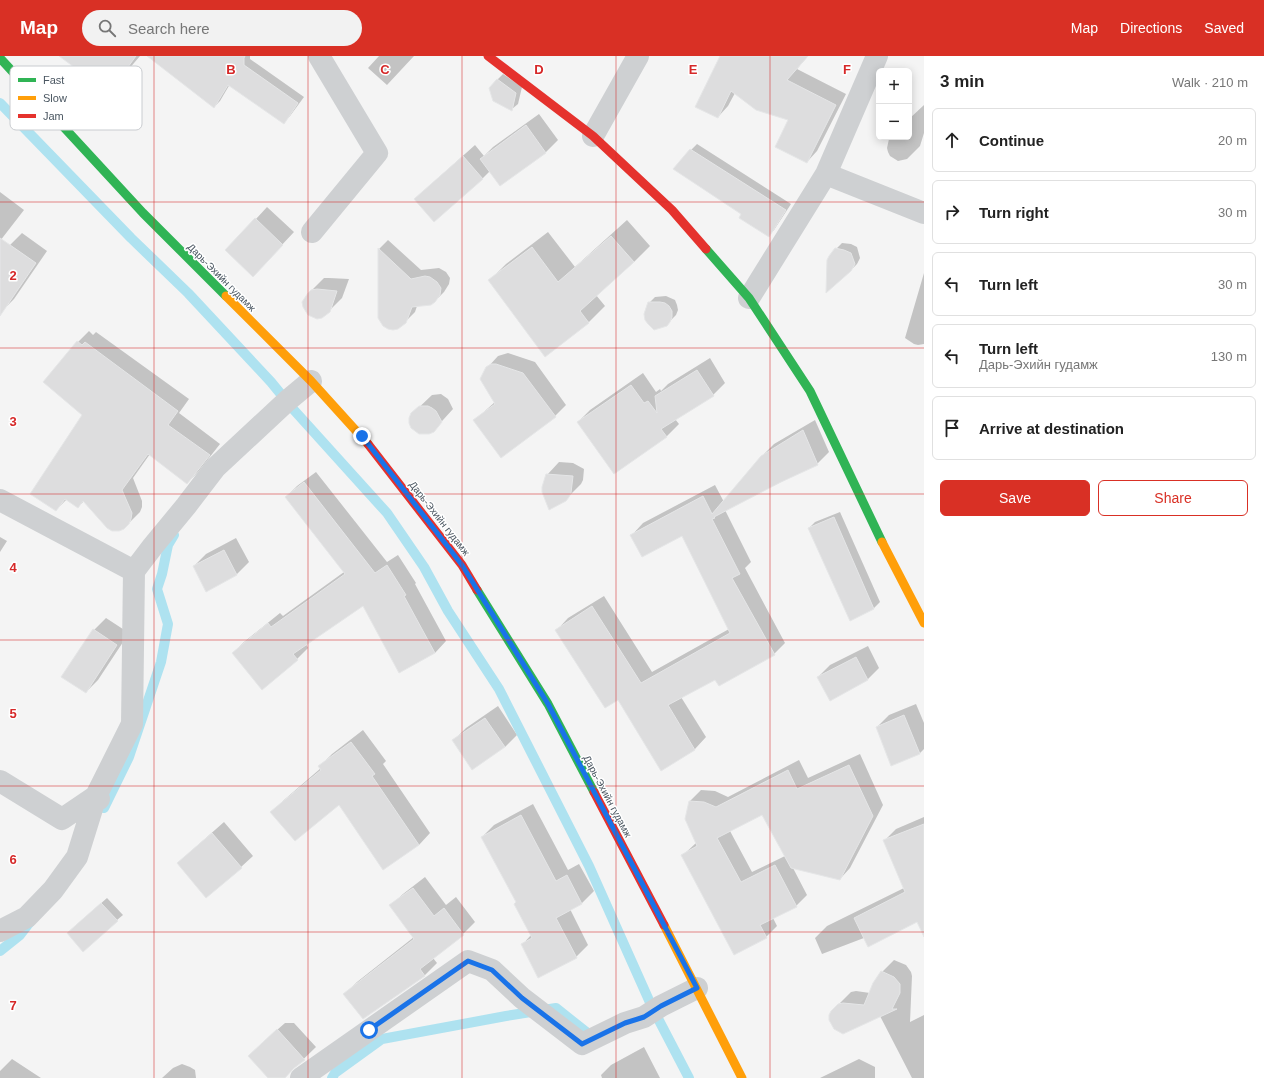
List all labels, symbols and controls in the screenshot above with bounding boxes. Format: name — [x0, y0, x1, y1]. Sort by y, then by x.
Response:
search box — [82, 10, 362, 46]
text: Map — [20, 17, 58, 38]
icon: search — [96, 17, 118, 39]
text: Search here — [128, 20, 210, 37]
text: Map — [1071, 20, 1098, 36]
text: Directions — [1120, 20, 1182, 36]
text: Saved — [1204, 20, 1244, 36]
text: B — [226, 62, 236, 77]
text: C — [380, 62, 390, 77]
text: D — [534, 62, 544, 77]
text: E — [689, 62, 698, 77]
text: F — [843, 62, 851, 77]
legend — [10, 66, 142, 130]
map controls — [876, 68, 912, 140]
button: + — [876, 68, 912, 104]
text: 3 min — [940, 72, 984, 91]
text: Fast — [43, 74, 64, 86]
text: Walk · 210 m — [1172, 75, 1248, 90]
text: Slow — [43, 92, 67, 104]
button: − — [876, 104, 912, 140]
text: Jam — [43, 110, 64, 122]
icon: ahead — [941, 129, 963, 151]
text: Continue — [979, 132, 1044, 149]
text: 20 m — [1218, 133, 1247, 148]
icon: right — [941, 201, 963, 223]
text: Turn right — [979, 204, 1049, 221]
text: 30 m — [1218, 205, 1247, 220]
street label: Дарь-Эхийн гудамж — [185, 241, 258, 314]
text: 2 — [9, 268, 17, 283]
icon: left — [941, 273, 963, 295]
text: Turn left — [979, 276, 1038, 293]
text: 30 m — [1218, 277, 1247, 292]
text: Turn left — [979, 340, 1038, 357]
icon: left — [941, 345, 963, 367]
text: 130 m — [1211, 349, 1247, 364]
text: Дарь-Эхийн гудамж — [979, 357, 1098, 372]
text: 3 — [9, 414, 17, 429]
icon: arrive — [941, 417, 963, 439]
text: Arrive at destination — [979, 420, 1124, 437]
route end — [353, 427, 371, 445]
street label: Дарь-Эхийн гудамж — [407, 479, 472, 558]
button: Save — [940, 480, 1090, 516]
button: Share — [1098, 480, 1248, 516]
text: 4 — [9, 560, 17, 575]
text: 5 — [9, 706, 17, 721]
street label: Дарь-Эхийн гудамж — [581, 753, 634, 839]
text: 6 — [9, 852, 17, 867]
text: 7 — [9, 998, 17, 1013]
route start — [360, 1021, 378, 1039]

